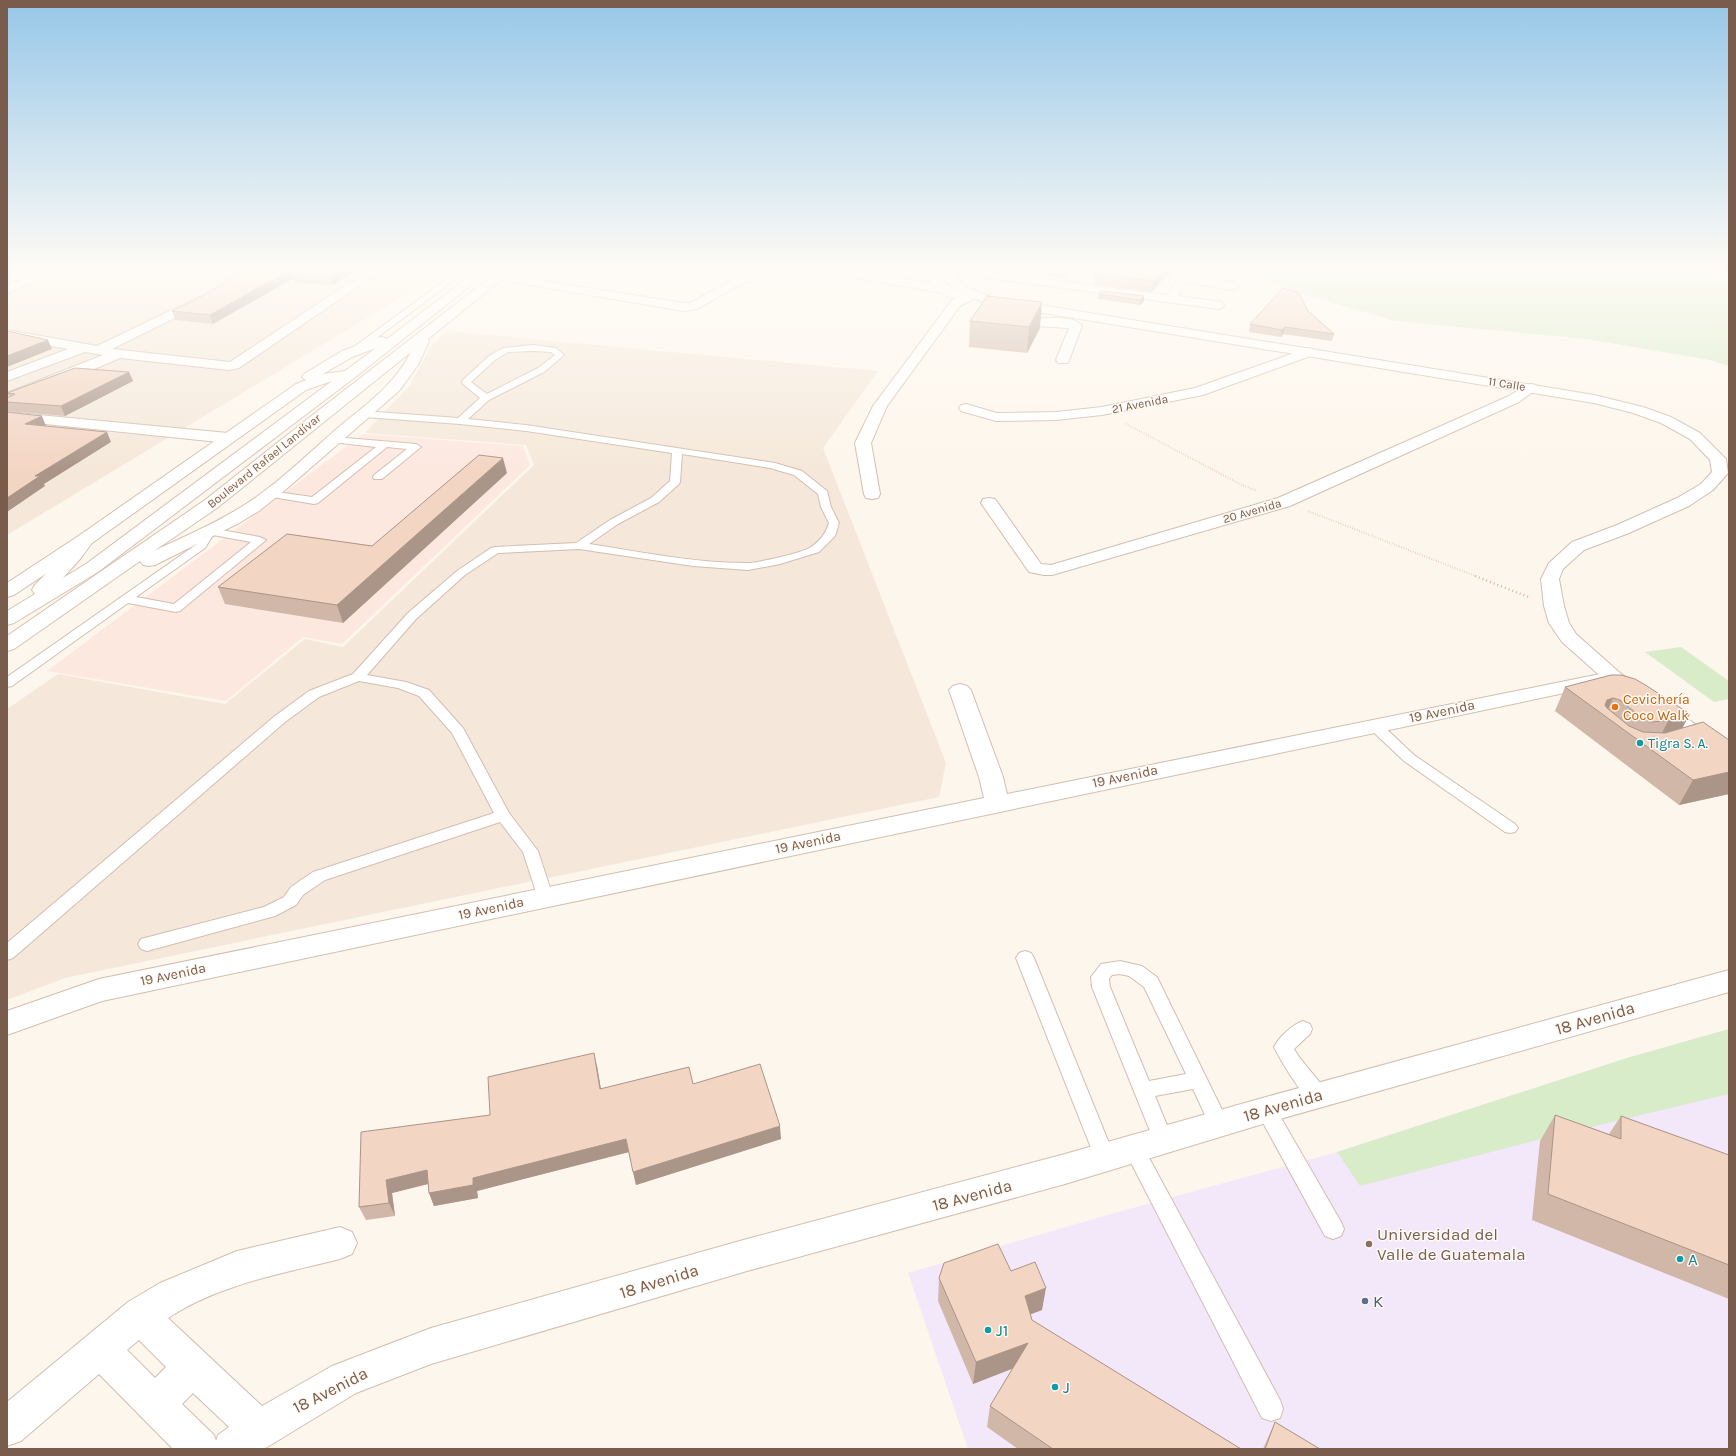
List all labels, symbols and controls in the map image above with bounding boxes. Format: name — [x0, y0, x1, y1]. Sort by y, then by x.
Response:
street label: 11 Calle — [1487, 374, 1527, 394]
street label: 21 Avenida — [1111, 392, 1169, 416]
street label: Boulevard Rafael Landívar — [204, 410, 324, 511]
street label: 20 Avenida — [1221, 496, 1283, 526]
place label: Cevichería Coco Walk — [1623, 691, 1690, 724]
street label: 19 Avenida — [1408, 696, 1476, 727]
marker: Cevichería Coco Walk — [1610, 702, 1620, 712]
place label: Tigra S. A. — [1648, 735, 1709, 752]
marker: Tigra S. A. — [1635, 738, 1645, 748]
street label: 19 Avenida — [1091, 761, 1159, 792]
street label: 19 Avenida — [774, 827, 842, 858]
street label: 19 Avenida — [457, 893, 525, 924]
street label: 19 Avenida — [139, 959, 207, 990]
street label: 18 Avenida — [1553, 997, 1637, 1039]
street label: 18 Avenida — [1241, 1084, 1325, 1126]
street label: 18 Avenida — [930, 1175, 1014, 1215]
place label: Universidad del Valle de Guatemala — [1377, 1224, 1526, 1264]
marker: Universidad del Valle de Guatemala — [1364, 1239, 1374, 1249]
place label: A — [1688, 1249, 1698, 1269]
marker: A — [1675, 1254, 1685, 1264]
street label: 18 Avenida — [617, 1260, 701, 1302]
place label: K — [1373, 1291, 1383, 1311]
marker: K — [1360, 1296, 1370, 1306]
place label: J1 — [996, 1320, 1008, 1340]
marker: J1 — [983, 1325, 993, 1335]
street label: 18 Avenida — [289, 1363, 371, 1417]
place label: J — [1063, 1377, 1070, 1397]
marker: J — [1050, 1382, 1060, 1392]

